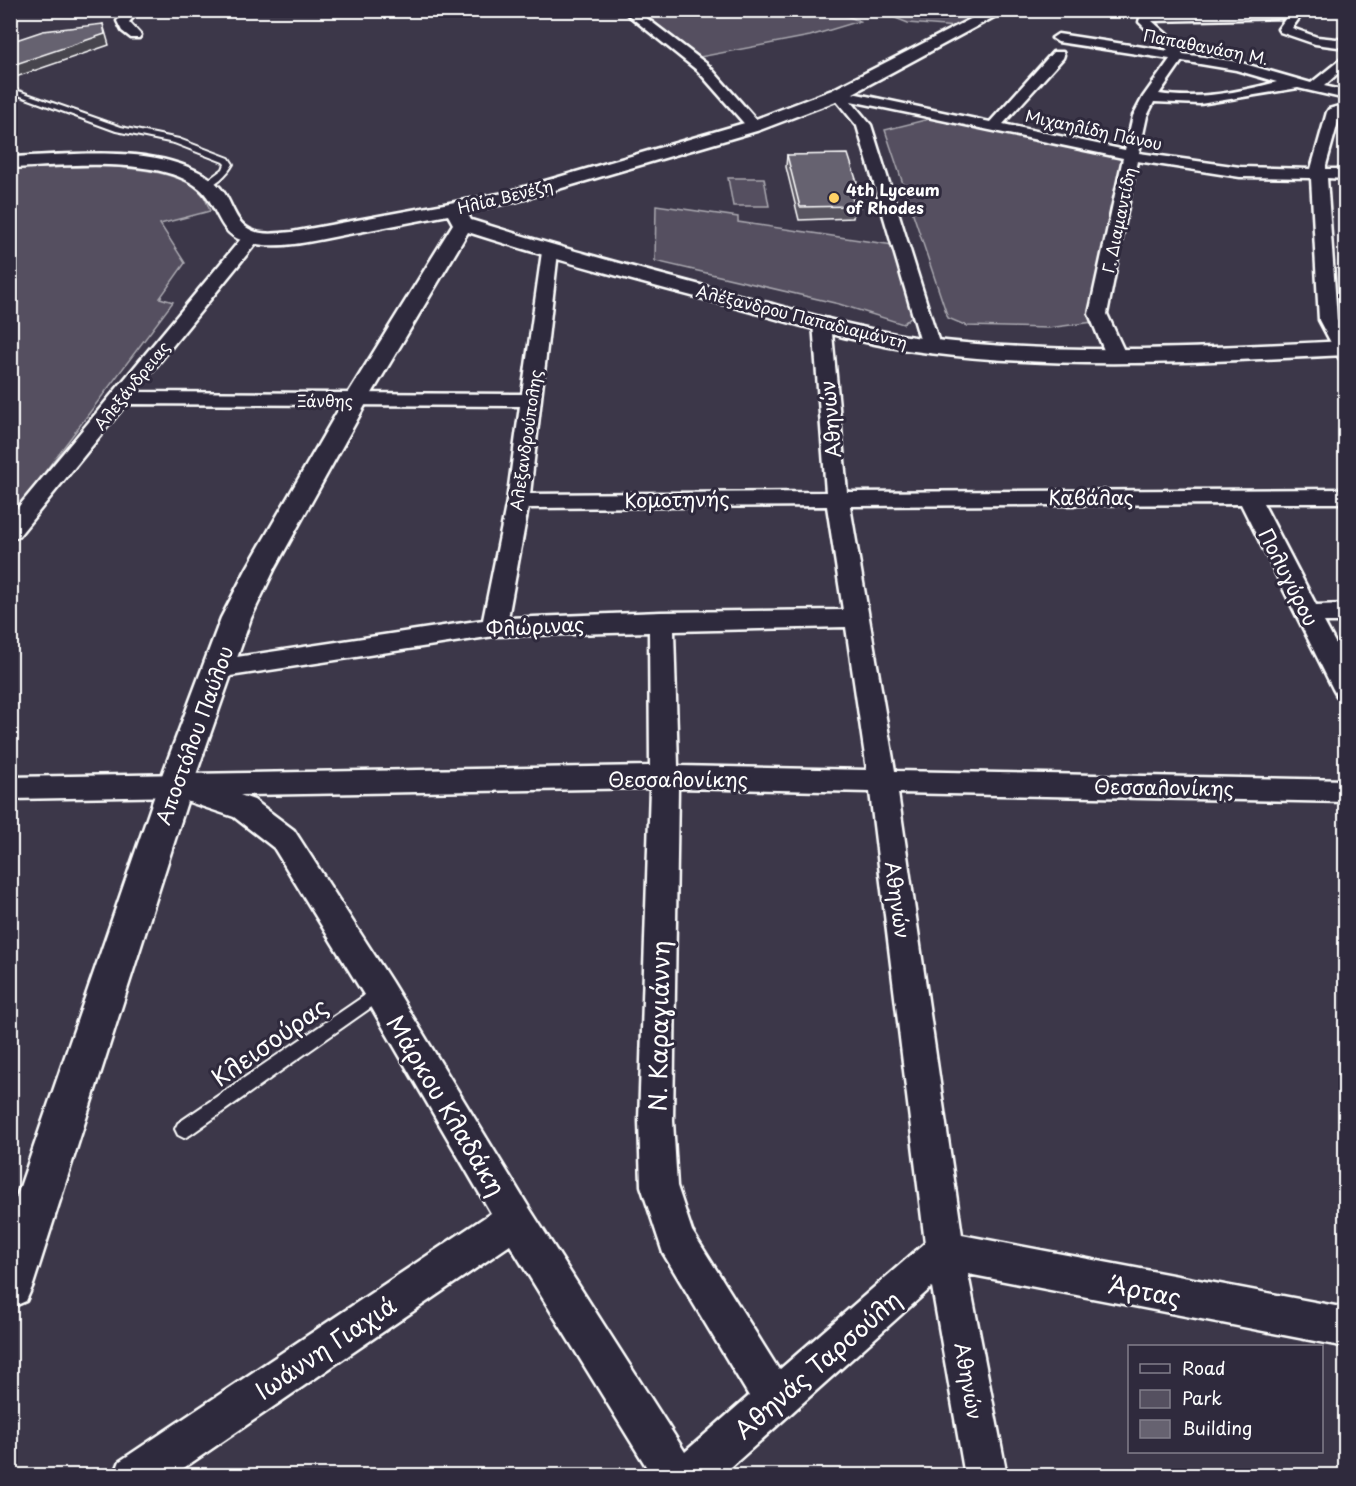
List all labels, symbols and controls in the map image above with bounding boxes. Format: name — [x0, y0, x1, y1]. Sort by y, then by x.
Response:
street label: Παπαθανάση Μ. — [1142, 22, 1270, 70]
street label: Μιχαηλίδη Πάνου — [1023, 103, 1165, 155]
street label: Γ. Διαμαντίδη — [1095, 165, 1141, 275]
street label: Ηλία Βενέζη — [455, 173, 555, 219]
place label: 4th Lyceum of Rhodes — [846, 177, 940, 219]
marker: 4th Lyceum of Rhodes — [827, 191, 841, 205]
street label: Αλέξανδρου Παπαδιαμάντη — [694, 278, 910, 354]
street label: Αλεξάνδρειας — [87, 335, 175, 435]
street label: Αλεξανδρούπολης — [503, 368, 547, 512]
street label: Αθηνών — [812, 379, 848, 459]
street label: Ξάνθης — [297, 388, 353, 412]
street label: Καβάλας — [1048, 482, 1134, 512]
street label: Κομοτηνής — [624, 483, 730, 515]
street label: Πολυγύρου — [1251, 523, 1327, 631]
street label: Φλώρινας — [485, 608, 585, 644]
street label: Αποστόλου Παύλου — [148, 641, 240, 829]
street label: Θεσσαλονίκης — [608, 764, 748, 794]
street label: Θεσσαλονίκης — [1094, 771, 1234, 803]
street label: Αθηνών — [878, 859, 918, 941]
street label: Ν. Καραγιάννη — [639, 940, 677, 1112]
street label: Κλεισούρας — [204, 988, 334, 1094]
street label: Μάρκου Κλαδάκη — [379, 1008, 515, 1202]
street label: Άρτας — [1106, 1265, 1184, 1315]
street label: Αθηνάς Ταρσούλη — [726, 1281, 908, 1447]
street label: Ιωάννη Γιαχιά — [247, 1286, 403, 1408]
street label: Αθηνών — [947, 1340, 991, 1422]
legend — [1128, 1345, 1323, 1453]
text: Road — [1182, 1354, 1226, 1381]
text: Park — [1182, 1384, 1222, 1411]
text: Building — [1182, 1414, 1252, 1441]

